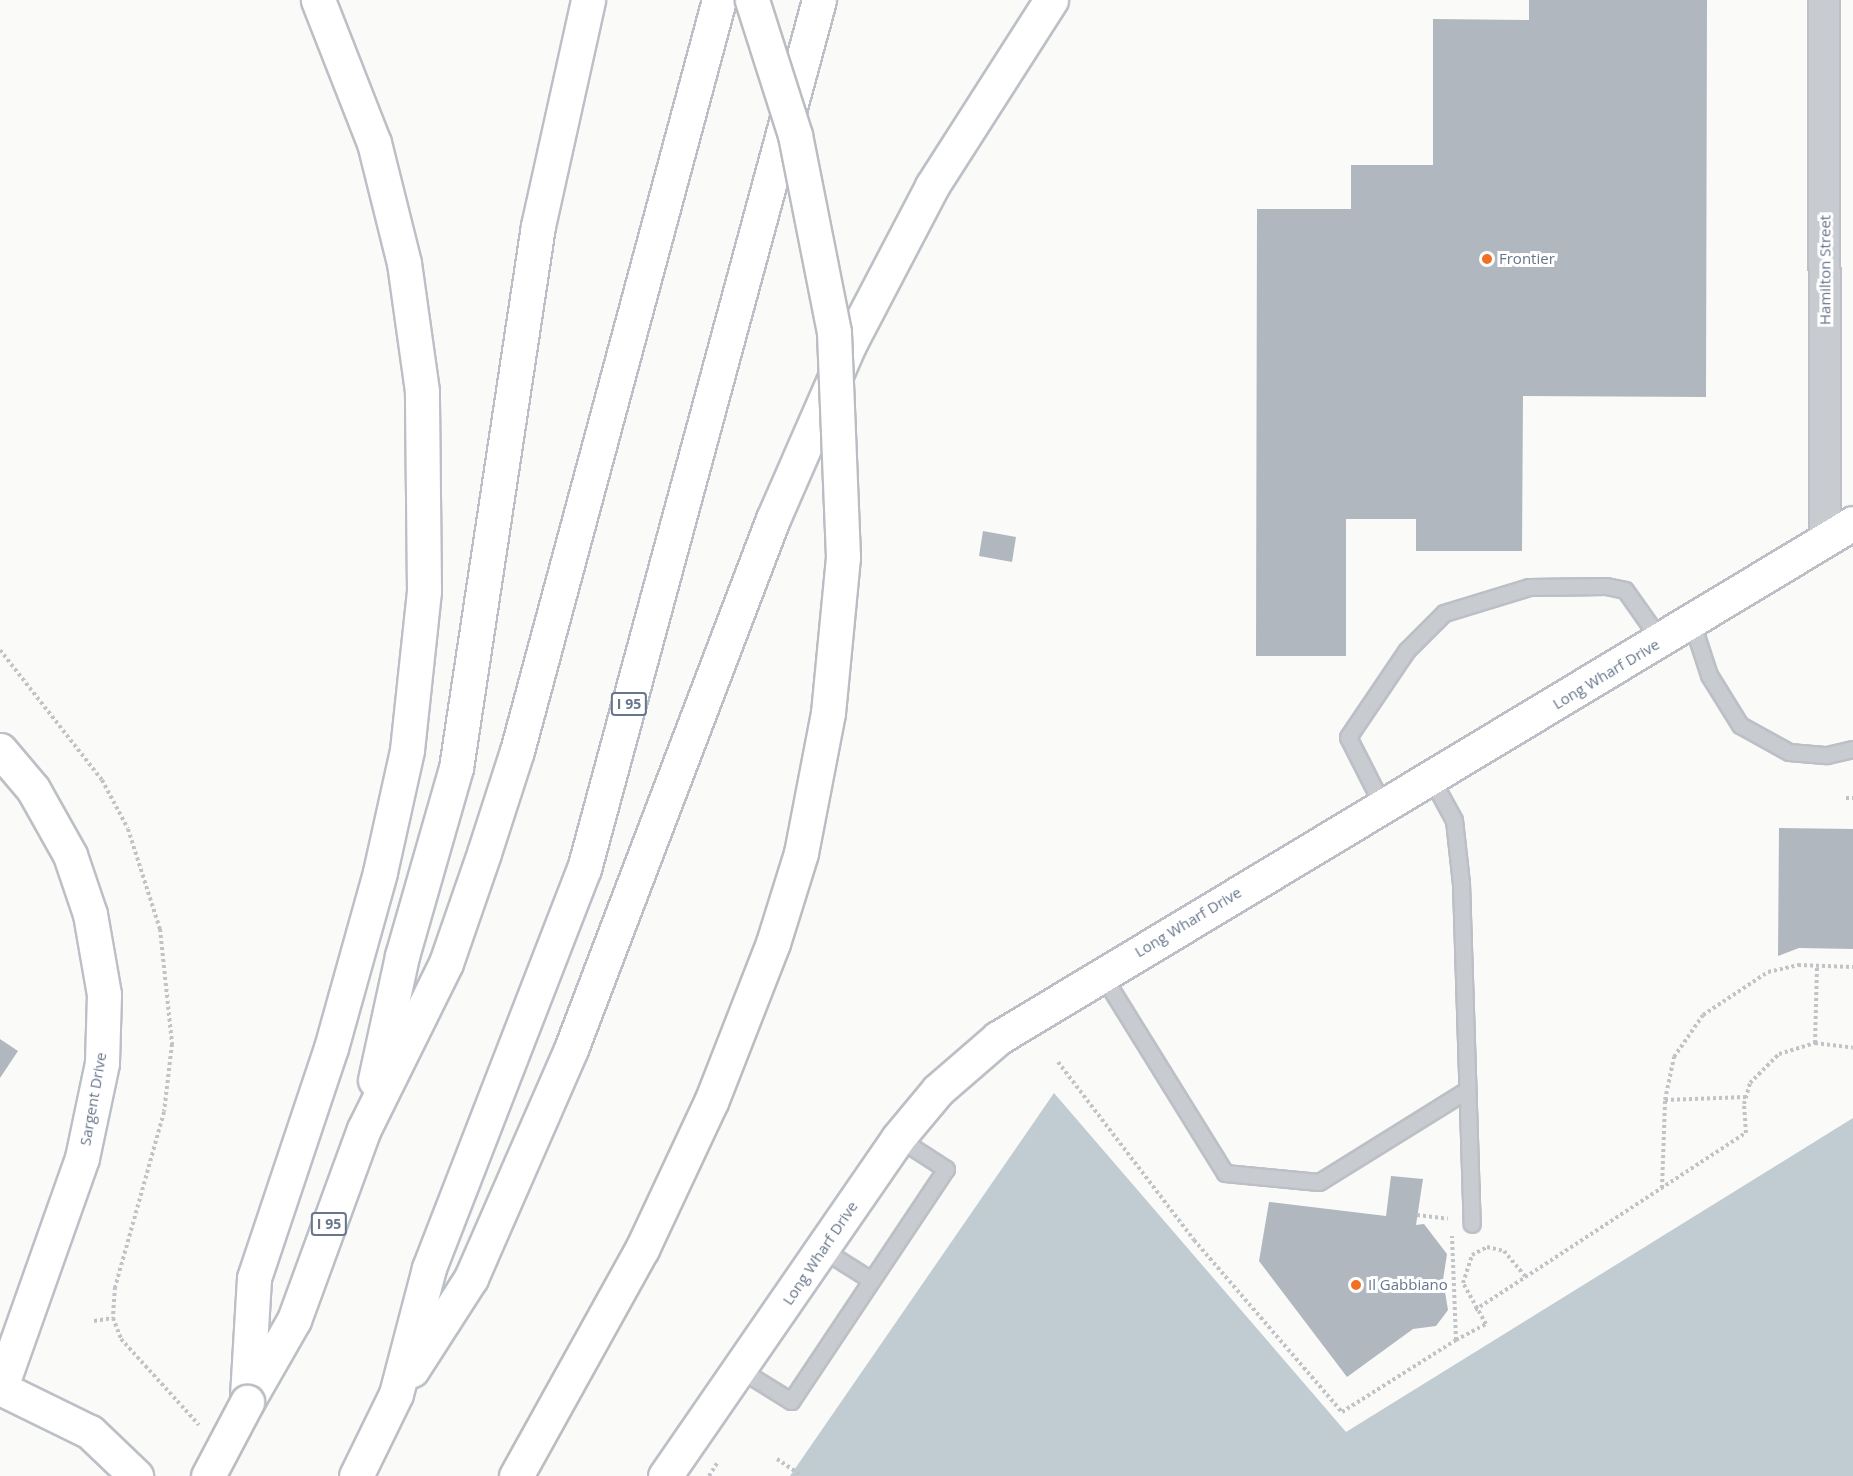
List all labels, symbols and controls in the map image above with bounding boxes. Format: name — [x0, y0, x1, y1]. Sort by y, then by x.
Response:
street label: Hamilton Street — [1816, 215, 1834, 325]
place label: Frontier — [1499, 250, 1555, 268]
marker: Frontier — [1480, 252, 1494, 266]
street label: Long Wharf Drive — [1549, 635, 1663, 713]
road number: I 95 — [610, 693, 648, 715]
street label: Long Wharf Drive — [1131, 883, 1245, 961]
street label: Sargent Drive — [76, 1051, 110, 1147]
street label: Long Wharf Drive — [779, 1198, 861, 1308]
road number: I 95 — [310, 1213, 348, 1235]
place label: Il Gabbiano — [1368, 1276, 1448, 1294]
marker: Il Gabbiano — [1349, 1278, 1363, 1292]

